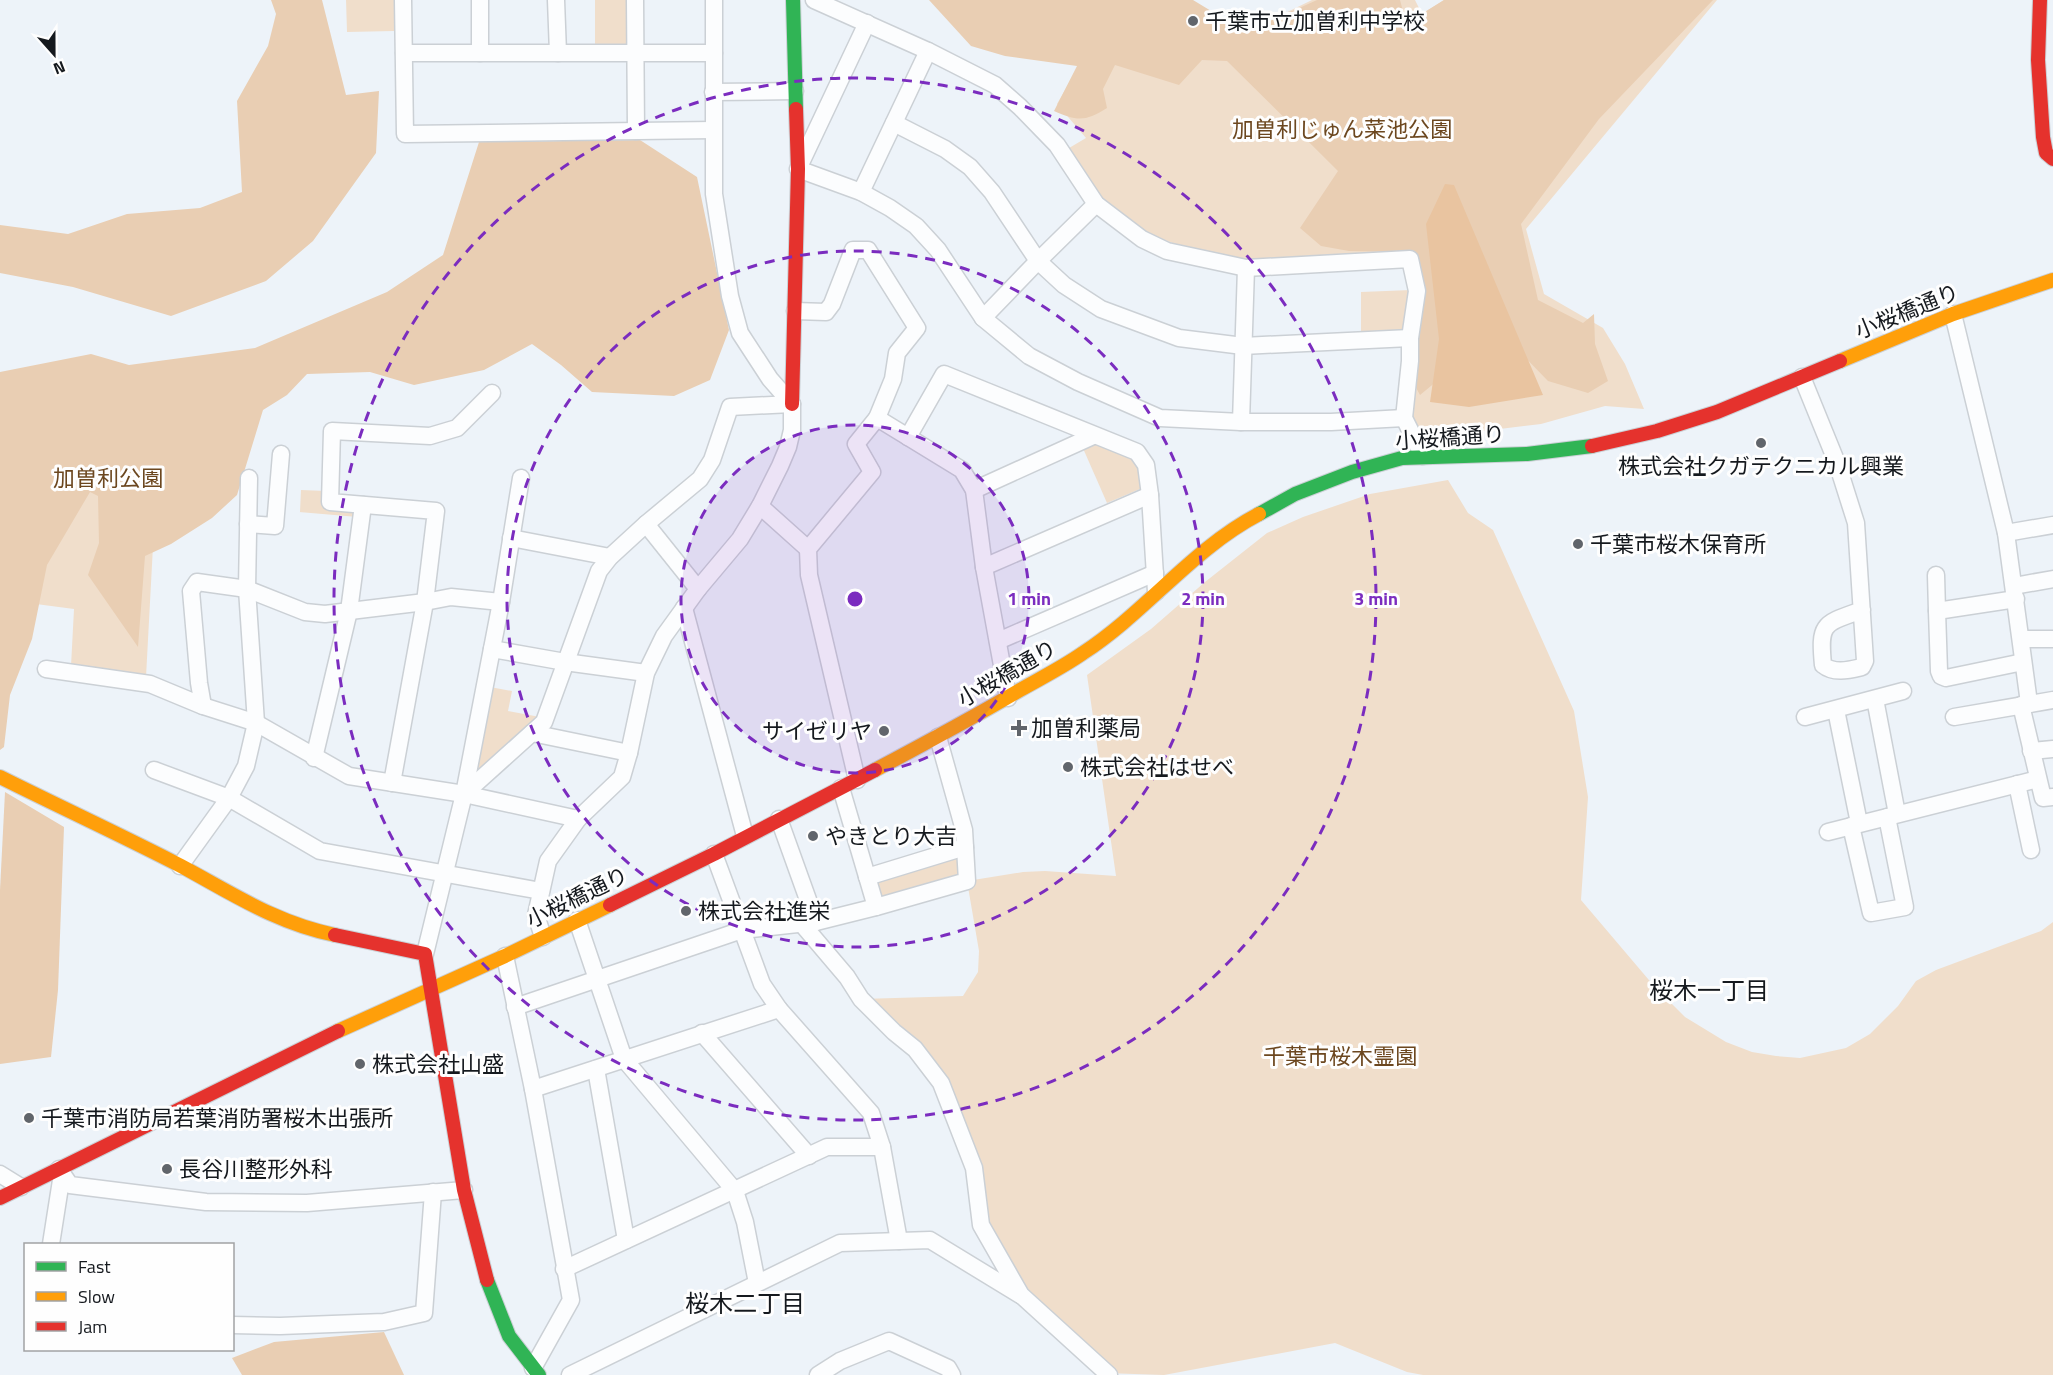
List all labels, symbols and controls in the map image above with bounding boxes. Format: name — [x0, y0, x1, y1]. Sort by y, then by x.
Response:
place label: 千葉市立加曽利中学校 — [1205, 4, 1425, 38]
marker: 千葉市立加曽利中学校 — [1186, 14, 1200, 28]
north arrow — [24, 24, 84, 84]
text: N — [50, 55, 69, 81]
park label: 加曽利じゅん菜池公園 — [1232, 112, 1452, 146]
street label: 小桜橋通り — [1850, 275, 1964, 347]
street label: 小桜橋通り — [1394, 416, 1506, 458]
marker: 株式会社クガテクニカル興業 — [1754, 436, 1768, 450]
place label: 株式会社クガテクニカル興業 — [1618, 449, 1904, 483]
park label: 加曽利公園 — [53, 461, 163, 495]
place label: 千葉市桜木保育所 — [1590, 527, 1766, 561]
marker: 千葉市桜木保育所 — [1571, 537, 1585, 551]
text: 1 min — [1007, 585, 1051, 612]
text: 2 min — [1181, 585, 1225, 612]
text: 3 min — [1354, 585, 1398, 612]
centre of rings — [845, 589, 865, 609]
street label: 小桜橋通り — [951, 631, 1063, 715]
place label: 加曽利薬局 — [1031, 711, 1141, 745]
place label: サイゼリヤ — [762, 714, 872, 748]
marker: 加曽利薬局 — [1012, 721, 1026, 735]
marker: サイゼリヤ — [877, 724, 891, 738]
place label: 株式会社はせべ — [1080, 750, 1234, 784]
marker: 株式会社はせべ — [1061, 760, 1075, 774]
place label: やきとり大吉 — [825, 819, 957, 853]
marker: やきとり大吉 — [806, 829, 820, 843]
street label: 小桜橋通り — [520, 858, 634, 936]
place label: 株式会社進栄 — [698, 894, 830, 928]
marker: 株式会社進栄 — [679, 904, 693, 918]
district label: 桜木一丁目 — [1649, 972, 1769, 1008]
park label: 千葉市桜木霊園 — [1263, 1039, 1417, 1073]
place label: 株式会社山盛 — [372, 1047, 504, 1081]
marker: 株式会社山盛 — [353, 1057, 367, 1071]
place label: 千葉市消防局若葉消防署桜木出張所 — [41, 1101, 393, 1135]
marker: 千葉市消防局若葉消防署桜木出張所 — [22, 1111, 36, 1125]
place label: 長谷川整形外科 — [179, 1152, 333, 1186]
marker: 長谷川整形外科 — [160, 1162, 174, 1176]
legend — [24, 1243, 234, 1351]
text: Fast — [78, 1253, 111, 1280]
text: Slow — [78, 1283, 115, 1310]
district label: 桜木二丁目 — [685, 1285, 805, 1321]
text: Jam — [78, 1313, 107, 1340]

